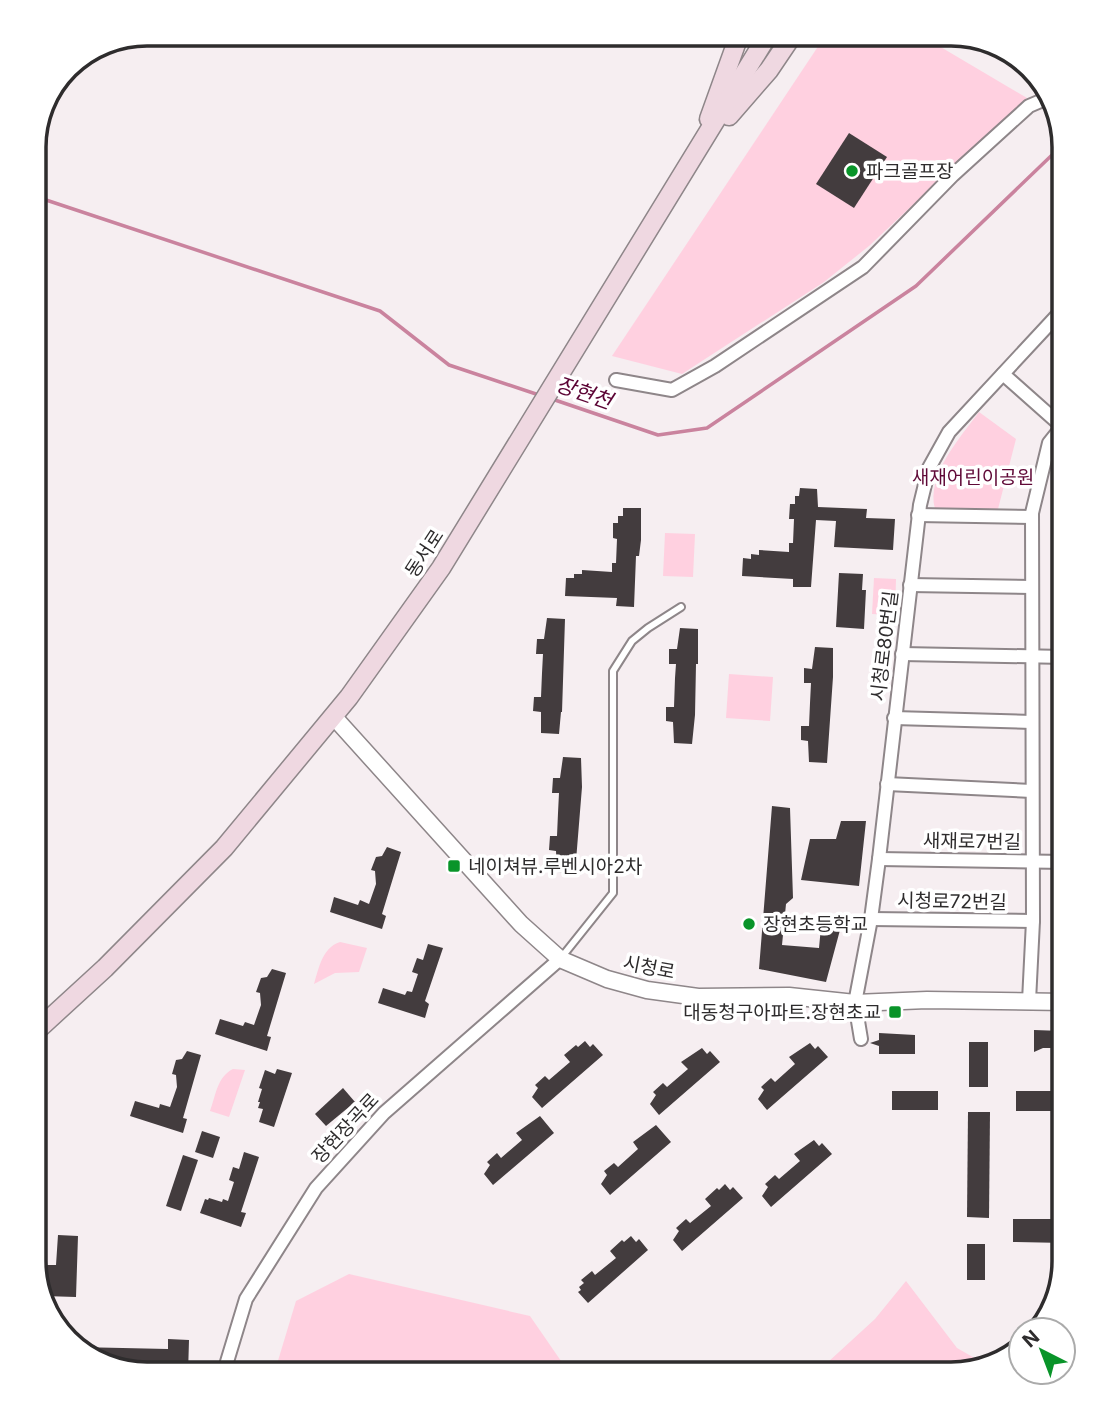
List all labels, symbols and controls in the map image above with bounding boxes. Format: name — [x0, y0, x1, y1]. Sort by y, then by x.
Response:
place label: 파크골프장 — [866, 160, 953, 183]
marker: 파크골프장 — [844, 163, 860, 179]
water label: 장현천 — [553, 371, 618, 415]
park label: 새재어린이공원 — [912, 466, 1034, 489]
street label: 동서로 — [400, 525, 448, 582]
street label: 시청로80번길 — [866, 589, 903, 703]
street label: 새재로7번길 — [923, 829, 1021, 854]
place label: 네이쳐뷰.루벤시아2차 — [468, 855, 642, 878]
marker: 네이쳐뷰.루벤시아2차 — [446, 858, 462, 874]
street label: 시청로72번길 — [897, 889, 1007, 914]
place label: 장현초등학교 — [763, 913, 868, 936]
marker: 장현초등학교 — [741, 916, 757, 932]
street label: 시청로 — [621, 951, 677, 984]
place label: 대동청구아파트.장현초교 — [683, 1001, 881, 1024]
marker: 대동청구아파트.장현초교 — [887, 1004, 903, 1020]
street label: 장현장곡로 — [307, 1089, 384, 1168]
north arrow — [1007, 1316, 1077, 1386]
text: N — [1018, 1325, 1044, 1352]

